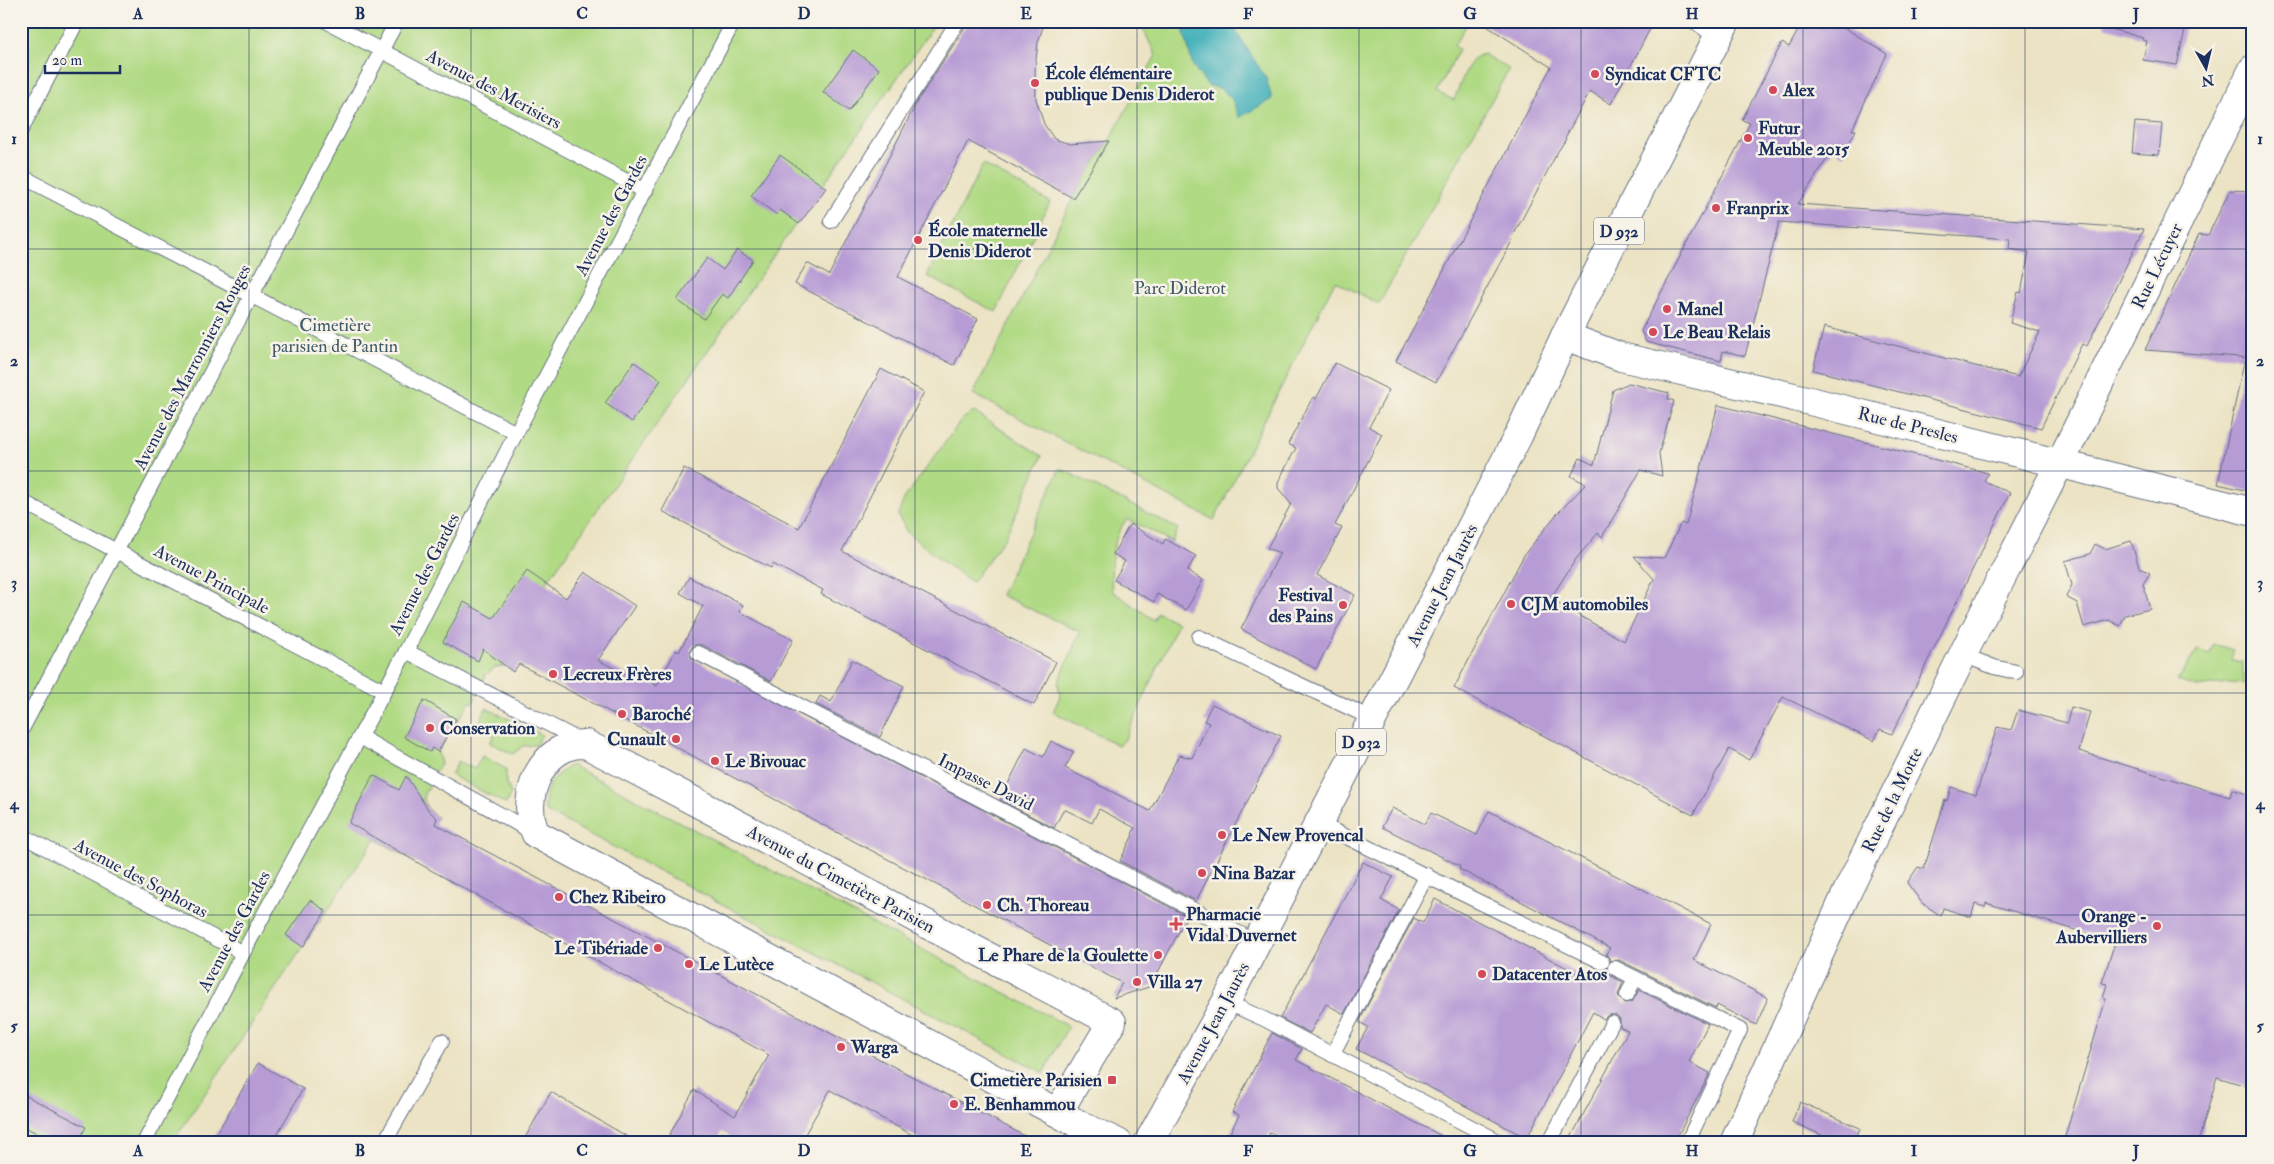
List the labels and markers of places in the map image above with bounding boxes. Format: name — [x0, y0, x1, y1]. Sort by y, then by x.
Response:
place label: École élémentaire publique Denis Diderot — [1044, 61, 1215, 106]
place label: Syndicat CFTC — [1605, 63, 1721, 86]
marker: Syndicat CFTC — [1589, 68, 1601, 80]
marker: École élémentaire publique Denis Diderot — [1029, 77, 1041, 89]
place label: Alex — [1782, 79, 1816, 102]
marker: Alex — [1767, 84, 1779, 96]
place label: Futur Meuble 2015 — [1757, 117, 1850, 161]
marker: Futur Meuble 2015 — [1742, 132, 1754, 144]
place label: Franprix — [1726, 197, 1790, 220]
marker: Franprix — [1710, 202, 1722, 214]
place label: École maternelle Denis Diderot — [928, 218, 1048, 263]
marker: École maternelle Denis Diderot — [912, 234, 924, 246]
place label: Manel — [1676, 298, 1724, 321]
marker: Manel — [1661, 303, 1673, 315]
place label: Le Beau Relais — [1663, 321, 1770, 344]
marker: Le Beau Relais — [1647, 326, 1659, 338]
place label: Festival des Pains — [1269, 584, 1333, 628]
place label: CJM automobiles — [1521, 593, 1648, 616]
marker: CJM automobiles — [1505, 598, 1517, 610]
marker: Festival des Pains — [1337, 599, 1349, 611]
place label: Lecreux Frères — [563, 663, 671, 686]
marker: Lecreux Frères — [547, 668, 559, 680]
place label: Baroché — [632, 703, 691, 726]
marker: Baroché — [616, 708, 628, 720]
place label: Conservation — [440, 717, 536, 740]
marker: Conservation — [424, 722, 436, 734]
place label: Cunault — [607, 728, 666, 751]
marker: Cunault — [670, 733, 682, 745]
place label: Le Bivouac — [725, 750, 807, 773]
marker: Le Bivouac — [709, 755, 721, 767]
place label: Le New Provencal — [1232, 824, 1364, 847]
marker: Le New Provencal — [1216, 829, 1228, 841]
place label: Nina Bazar — [1211, 862, 1296, 885]
marker: Nina Bazar — [1196, 867, 1208, 879]
place label: Chez Ribeiro — [569, 886, 666, 909]
marker: Chez Ribeiro — [553, 891, 565, 903]
place label: Ch. Thoreau — [997, 894, 1090, 917]
marker: Ch. Thoreau — [981, 899, 993, 911]
place label: Pharmacie Vidal Duvernet — [1185, 903, 1297, 947]
place label: Orange - Aubervilliers — [2055, 905, 2147, 949]
marker: Pharmacie Vidal Duvernet — [1170, 918, 1182, 930]
marker: Orange - Aubervilliers — [2151, 920, 2163, 932]
place label: Le Tibériade — [554, 937, 648, 960]
marker: Le Tibériade — [652, 942, 664, 954]
place label: Le Phare de la Goulette — [978, 944, 1148, 967]
marker: Le Phare de la Goulette — [1152, 949, 1164, 961]
place label: Le Lutèce — [699, 953, 774, 976]
marker: Le Lutèce — [683, 958, 695, 970]
place label: Datacenter Atos — [1492, 963, 1607, 986]
marker: Datacenter Atos — [1476, 968, 1488, 980]
place label: Villa 27 — [1146, 971, 1203, 994]
marker: Villa 27 — [1131, 976, 1143, 988]
place label: Warga — [850, 1036, 899, 1059]
marker: Warga — [835, 1041, 847, 1053]
place label: Cimetière Parisien — [970, 1069, 1103, 1092]
marker: Cimetière Parisien — [1106, 1074, 1118, 1086]
place label: E. Benhammou — [964, 1093, 1076, 1116]
marker: E. Benhammou — [948, 1098, 960, 1110]

